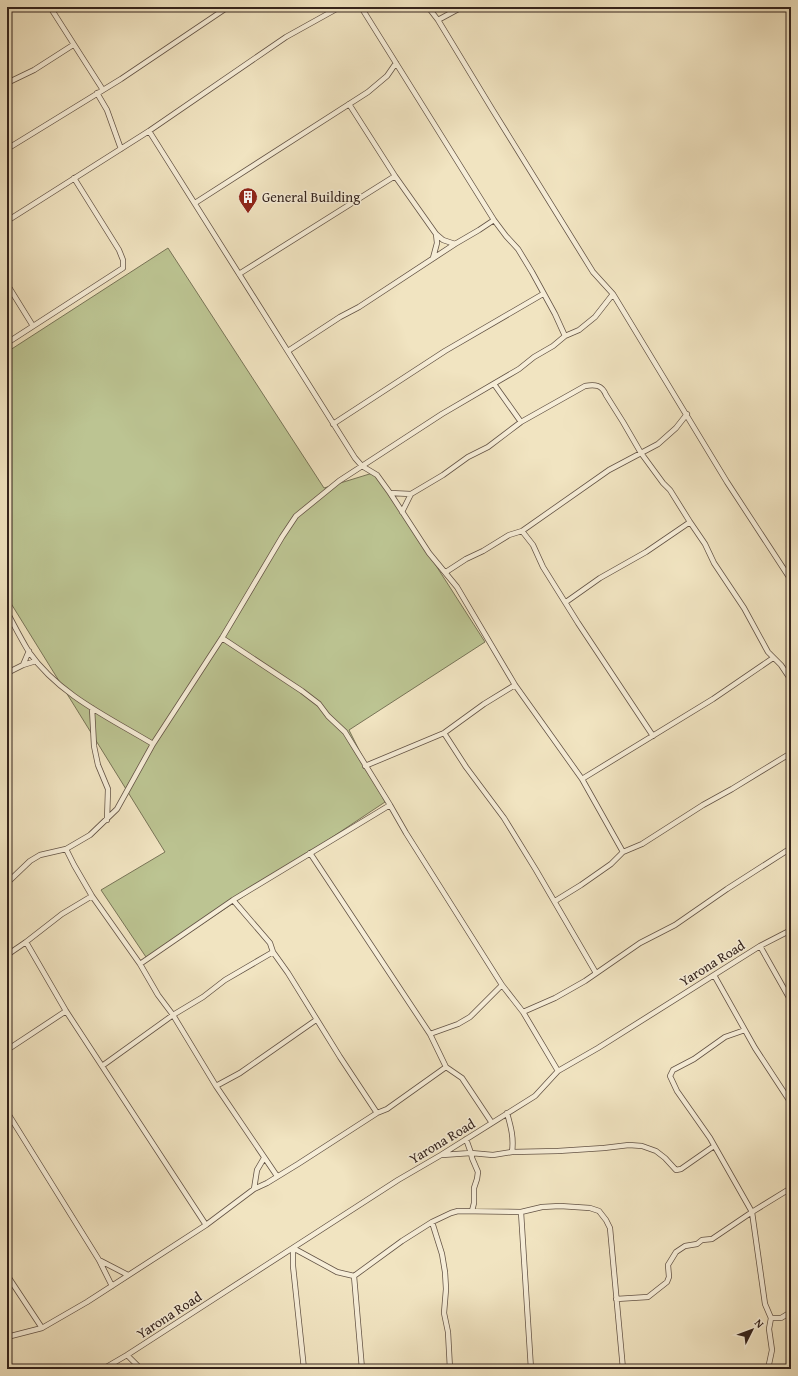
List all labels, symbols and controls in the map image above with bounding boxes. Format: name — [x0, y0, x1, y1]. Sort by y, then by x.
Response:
building icon: General Building — [237, 186, 259, 214]
place label: General Building — [262, 187, 360, 207]
street label: Yarona Road — [675, 935, 749, 991]
street label: Yarona Road — [405, 1113, 479, 1169]
street label: Yarona Road — [133, 1286, 206, 1343]
north arrow — [732, 1310, 772, 1350]
text: N — [751, 1315, 768, 1332]

